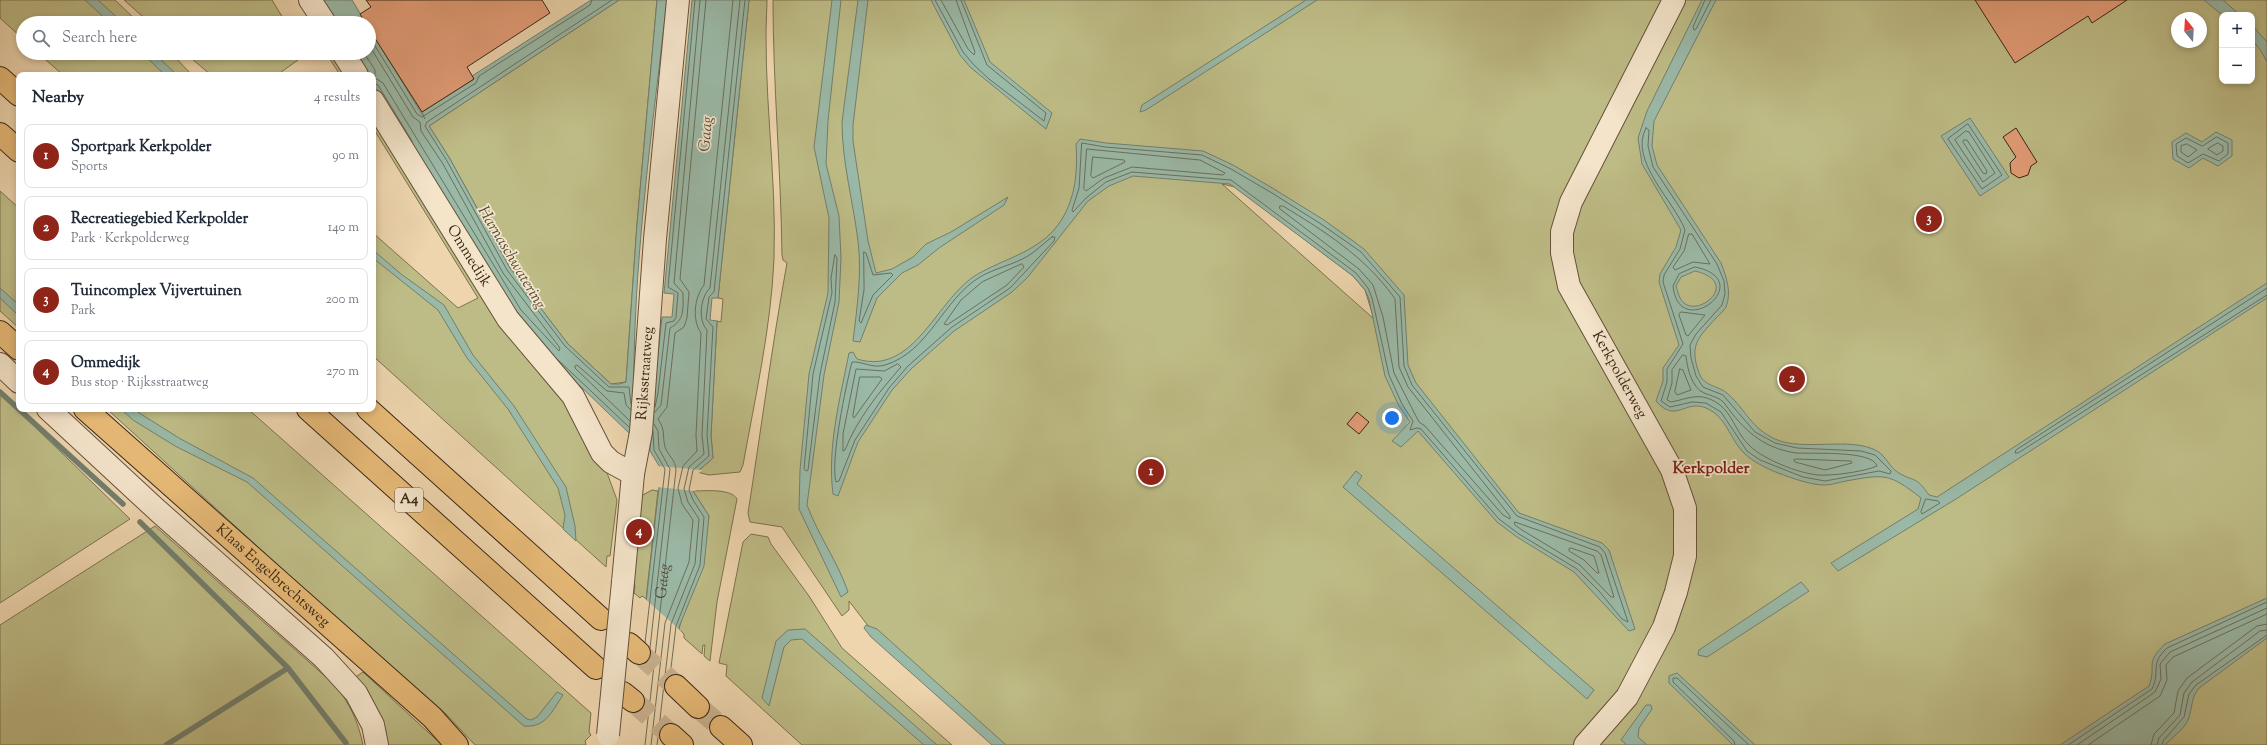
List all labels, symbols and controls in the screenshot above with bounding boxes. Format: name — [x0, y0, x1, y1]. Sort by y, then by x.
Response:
north arrow — [2171, 12, 2207, 48]
map controls — [2219, 12, 2255, 84]
button: + — [2219, 12, 2255, 48]
search box — [16, 16, 376, 60]
icon: search — [30, 27, 52, 49]
text: Search here — [62, 28, 137, 49]
button: − — [2219, 48, 2255, 84]
text: Nearby — [32, 86, 84, 110]
text: 4 results — [314, 89, 360, 107]
water label: Gaag — [694, 115, 720, 153]
text: Sportpark Kerkpolder — [71, 137, 211, 158]
text: 1 — [44, 147, 48, 165]
text: 90 m — [332, 147, 359, 165]
text: Sports — [71, 158, 108, 176]
water label: Harnaschwatering — [471, 202, 551, 314]
pin: 3 — [1916, 204, 1942, 234]
text: Recreatiegebied Kerkpolder — [71, 209, 248, 230]
text: 2 — [43, 219, 49, 237]
text: 140 m — [328, 219, 359, 237]
street label: Ommedijk — [442, 221, 496, 291]
text: Park · Kerkpolderweg — [71, 230, 189, 248]
text: Tuincomplex Vijvertuinen — [71, 281, 242, 302]
text: 3 — [43, 291, 49, 309]
text: 200 m — [326, 291, 359, 309]
text: Park — [71, 302, 96, 320]
street label: Rijksstraatweg — [631, 326, 659, 421]
street label: Kerkpolderweg — [1586, 327, 1652, 423]
text: Ommedijk — [71, 353, 141, 374]
text: 4 — [43, 363, 49, 381]
text: 270 m — [326, 363, 359, 381]
pin: 2 — [1779, 364, 1805, 394]
text: Bus stop · Rijksstraatweg — [71, 374, 208, 392]
your location — [1382, 408, 1402, 428]
pin: 1 — [1138, 457, 1164, 487]
district label: Kerkpolder — [1672, 458, 1751, 481]
road number: A4 — [395, 488, 423, 512]
pin: 4 — [626, 517, 652, 547]
street label: Klaas Engelbrechtsweg — [211, 519, 335, 632]
water label: Gaag — [650, 562, 677, 600]

